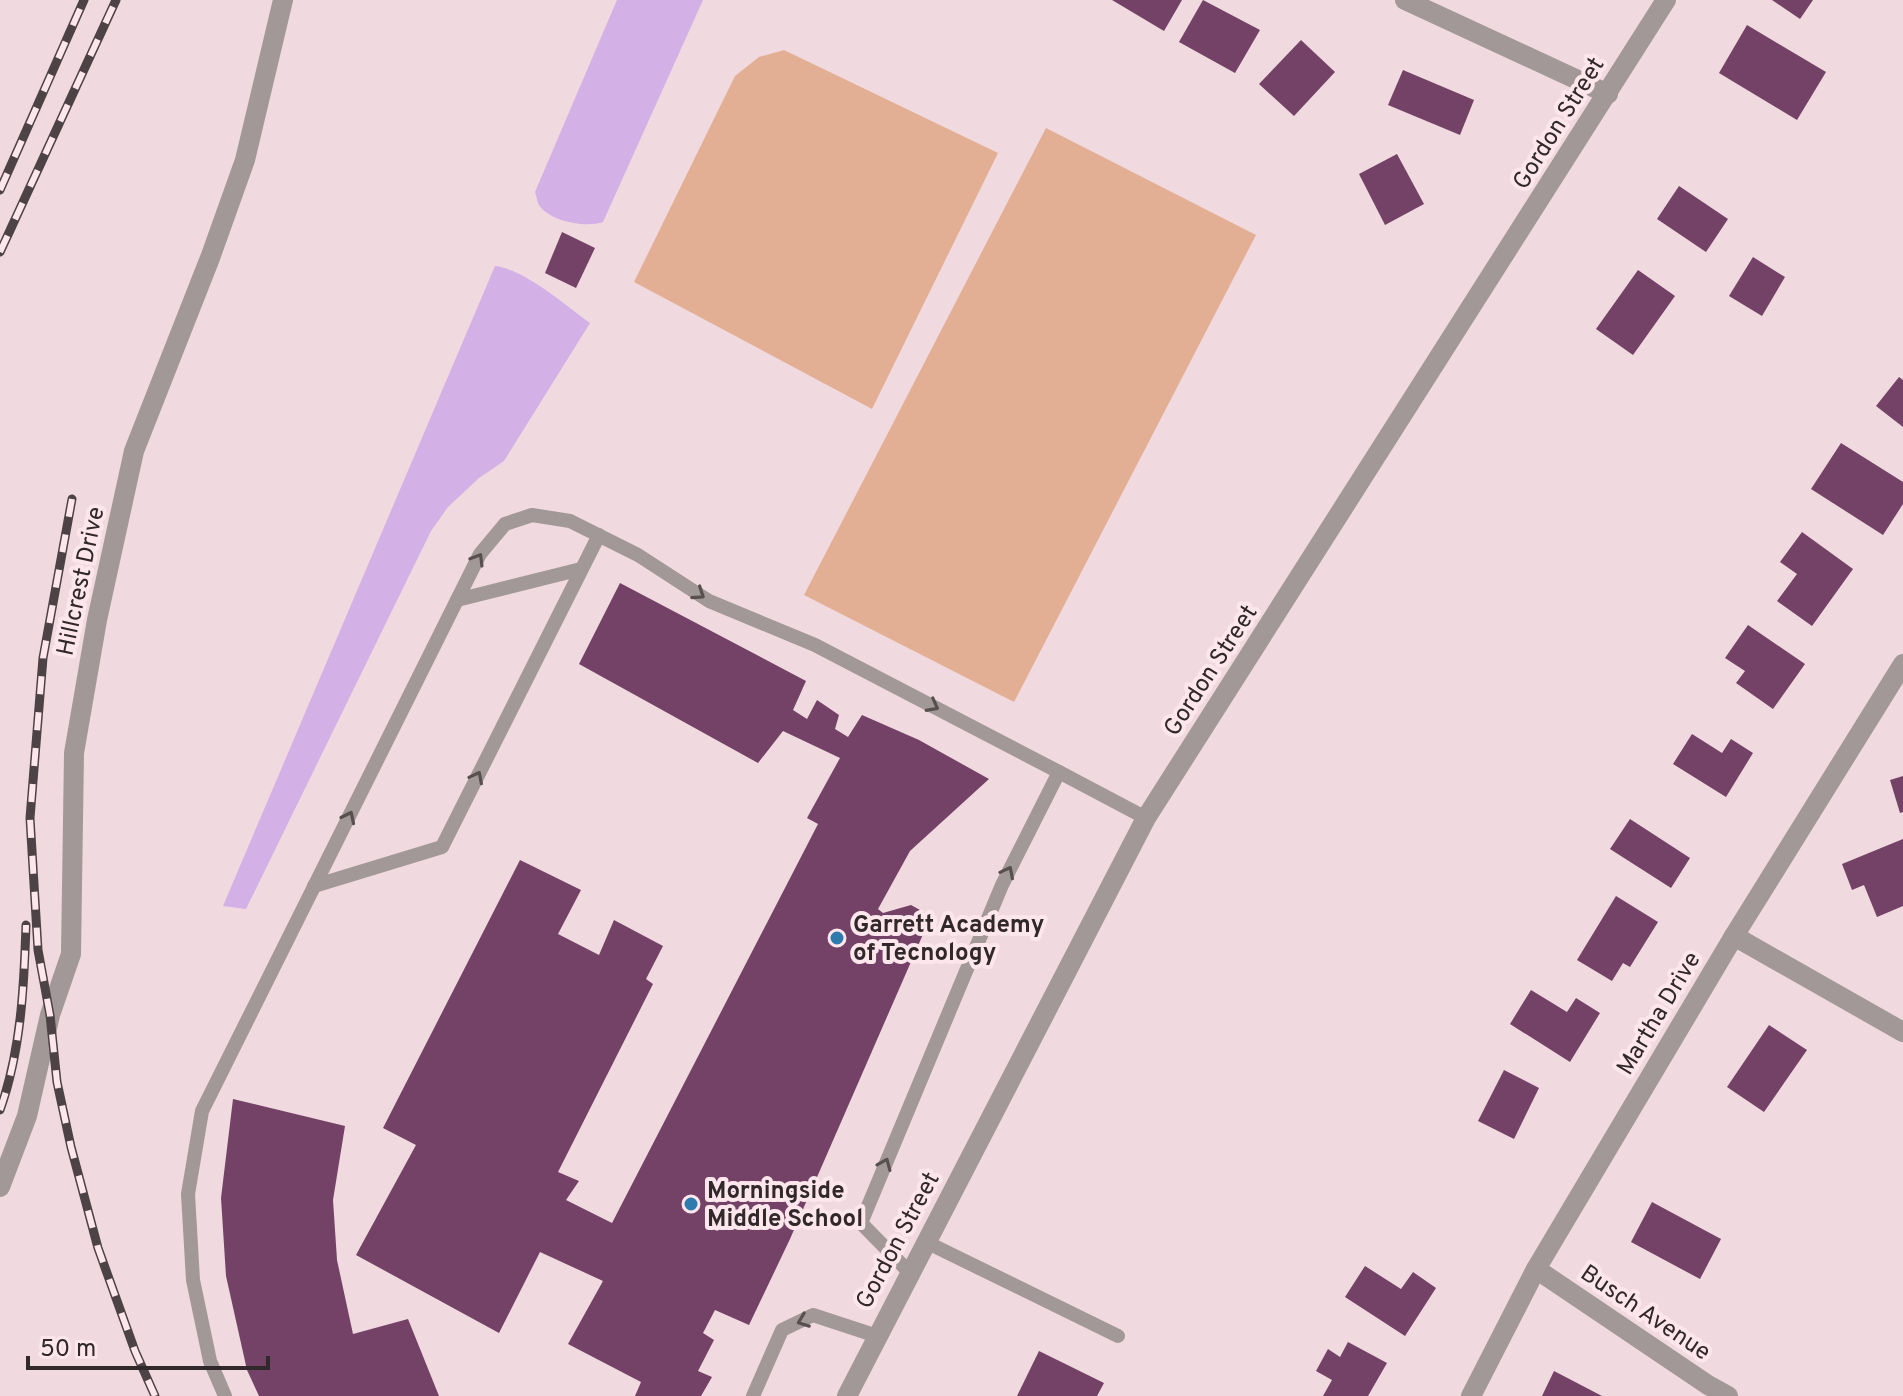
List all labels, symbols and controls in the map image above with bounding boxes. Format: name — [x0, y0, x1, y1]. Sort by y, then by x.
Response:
street label: Gordon Street — [1507, 52, 1612, 196]
street label: Hillcrest Drive — [52, 504, 112, 659]
one-way arrow — [468, 553, 484, 568]
one-way arrow — [690, 584, 704, 599]
street label: Gordon Street — [1158, 600, 1265, 742]
one-way arrow — [924, 697, 939, 712]
one-way arrow — [467, 771, 483, 786]
one-way arrow — [339, 810, 354, 825]
one-way arrow — [998, 866, 1014, 881]
place label: Garrett Academy of Tecnology — [853, 911, 1044, 969]
marker: Garrett Academy of Tecnology — [828, 929, 846, 947]
street label: Martha Drive — [1611, 947, 1708, 1081]
one-way arrow — [876, 1158, 892, 1172]
street label: Gordon Street — [850, 1167, 947, 1314]
place label: Morningside Middle School — [707, 1177, 863, 1235]
marker: Morningside Middle School — [682, 1195, 700, 1213]
street label: Busch Avenue — [1574, 1259, 1716, 1368]
one-way arrow — [797, 1311, 811, 1328]
scale bar — [28, 1320, 268, 1370]
text: 50 m — [40, 1335, 96, 1365]

